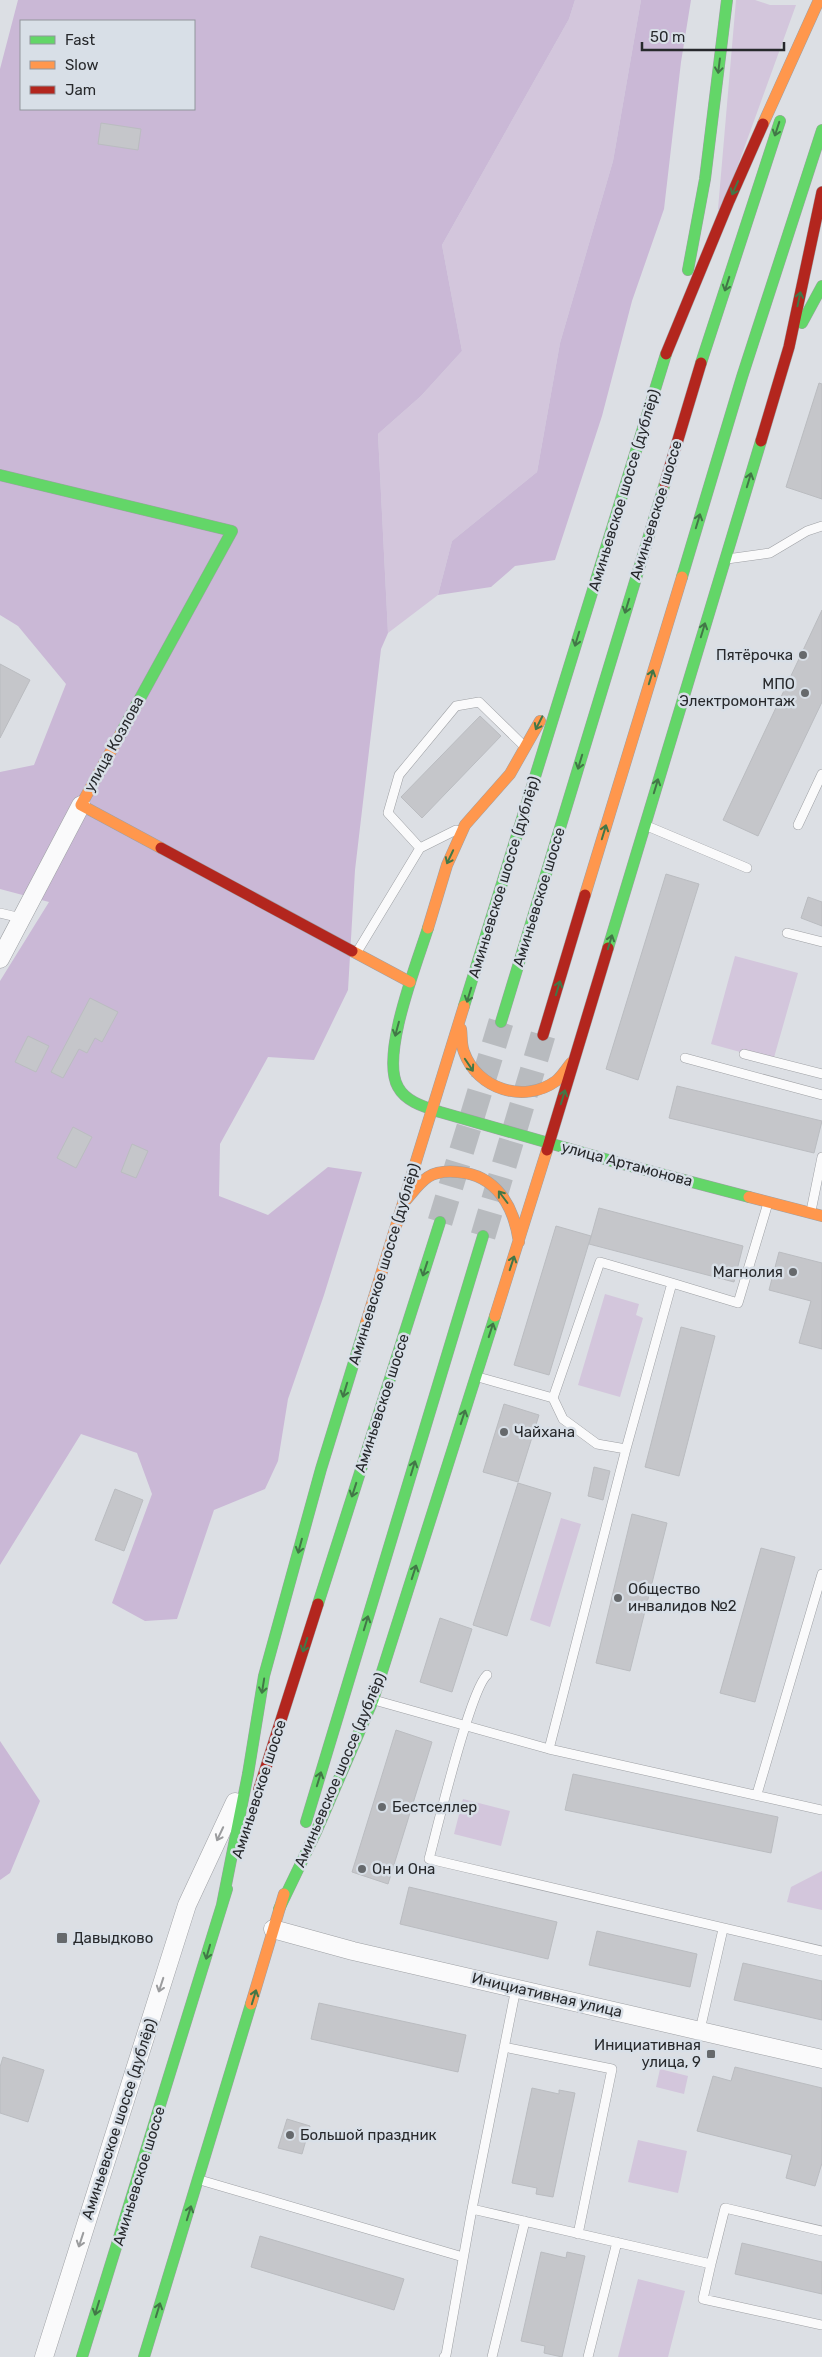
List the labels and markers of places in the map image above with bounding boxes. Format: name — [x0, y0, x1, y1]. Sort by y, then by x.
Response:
place label: Пятёрочка — [716, 646, 793, 664]
marker: Пятёрочка — [797, 649, 809, 661]
place label: МПО Электромонтаж — [679, 675, 795, 710]
marker: МПО Электромонтаж — [799, 687, 811, 699]
place label: Магнолия — [713, 1263, 783, 1281]
marker: Магнолия — [787, 1266, 799, 1278]
place label: Чайхана — [514, 1423, 575, 1441]
marker: Чайхана — [498, 1426, 510, 1438]
place label: Общество инвалидов №2 — [628, 1580, 737, 1615]
marker: Общество инвалидов №2 — [612, 1592, 624, 1604]
place label: Бестселлер — [392, 1798, 477, 1816]
marker: Бестселлер — [376, 1801, 388, 1813]
place label: Он и Она — [372, 1860, 435, 1878]
marker: Он и Она — [356, 1863, 368, 1875]
place label: Давыдково — [73, 1929, 153, 1947]
marker: Давыдково — [55, 1931, 69, 1945]
place label: Инициативная улица, 9 — [594, 2036, 701, 2071]
marker: Инициативная улица, 9 — [705, 2048, 717, 2060]
place label: Большой праздник — [300, 2126, 437, 2144]
marker: Большой праздник — [284, 2129, 296, 2141]

